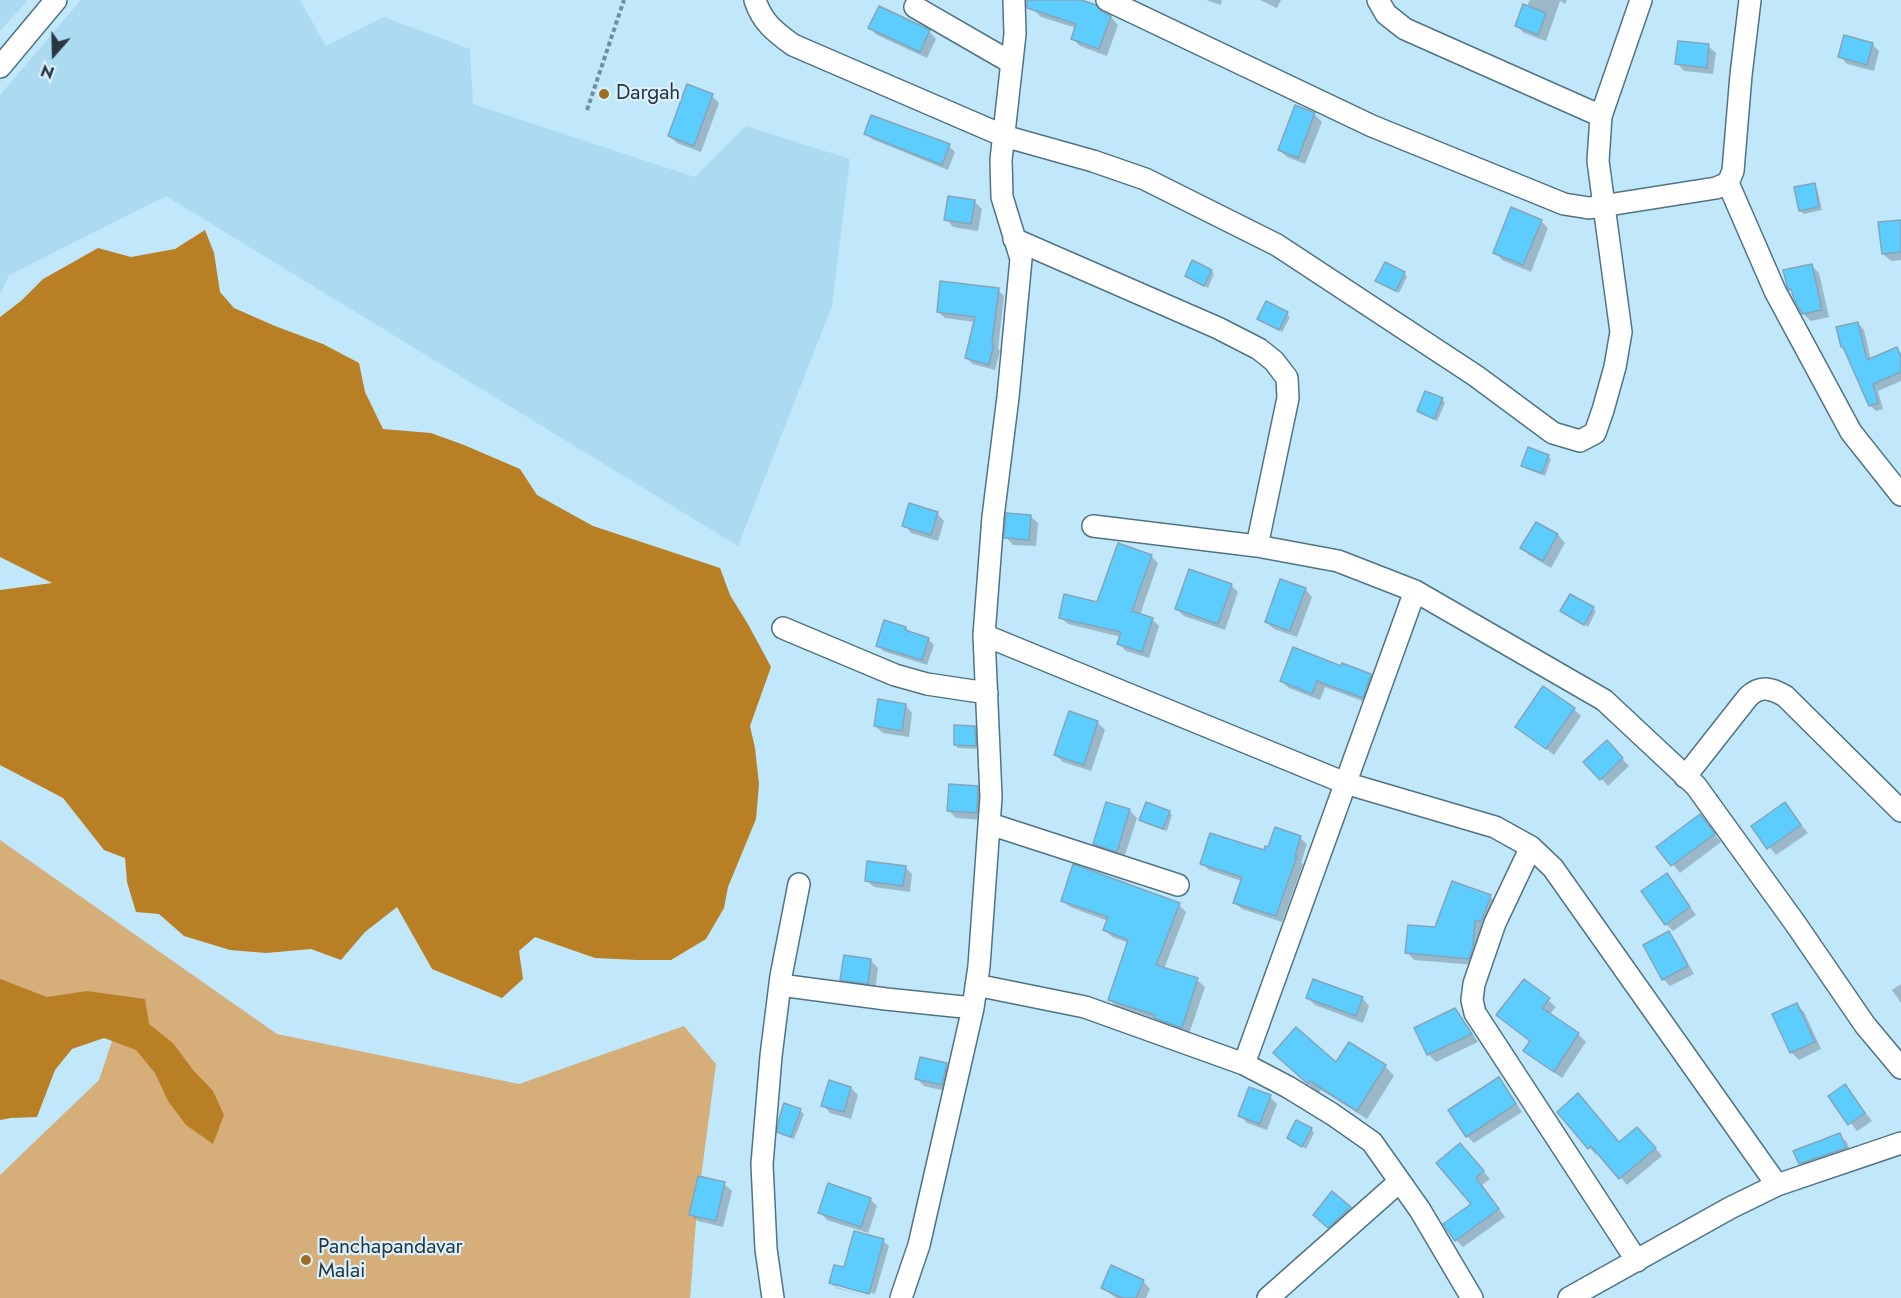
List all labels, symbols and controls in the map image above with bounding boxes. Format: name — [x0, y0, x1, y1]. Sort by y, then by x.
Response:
north arrow — [24, 24, 84, 84]
text: N — [38, 58, 58, 84]
place label: Dargah — [616, 81, 680, 107]
marker: Dargah — [597, 87, 611, 101]
place label: Panchapandavar Malai — [318, 1235, 463, 1285]
marker: Panchapandavar Malai — [299, 1253, 313, 1267]

